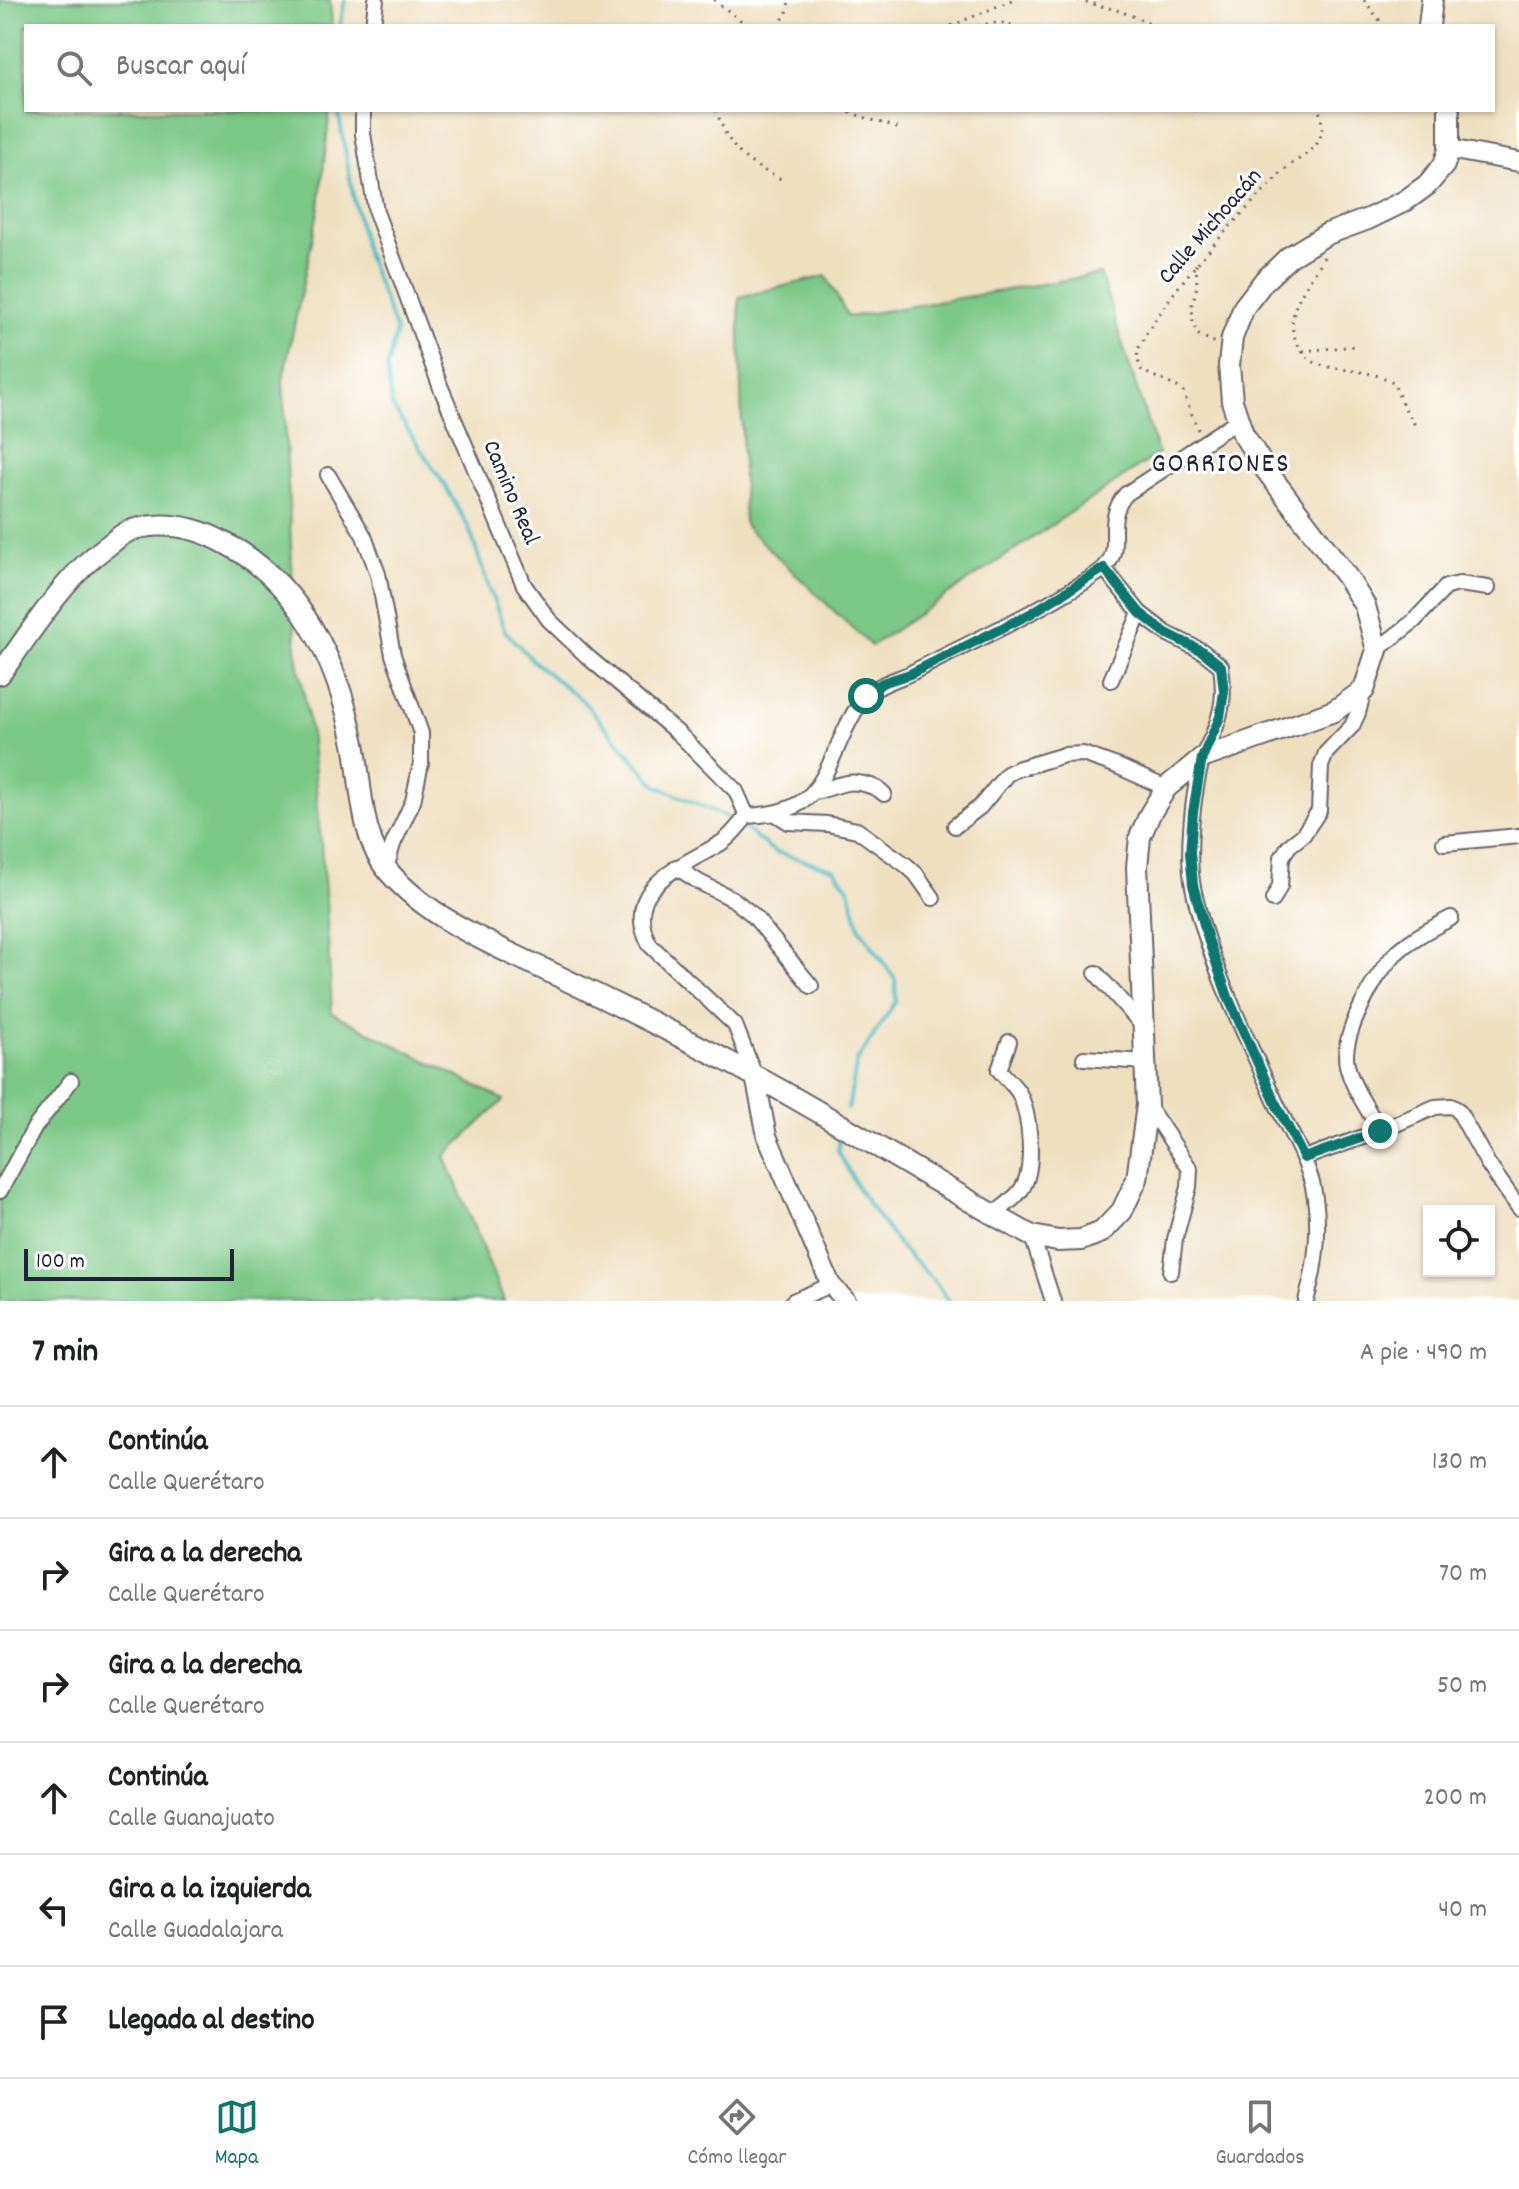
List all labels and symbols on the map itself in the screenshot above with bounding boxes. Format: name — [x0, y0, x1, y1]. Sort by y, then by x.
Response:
street label: Calle Michoacán — [1151, 161, 1271, 293]
street label: Camino Real — [473, 436, 547, 551]
district label: GORRIONES — [1151, 446, 1291, 486]
route start — [848, 678, 884, 714]
route end — [1362, 1113, 1398, 1149]
scale bar — [24, 1245, 234, 1281]

